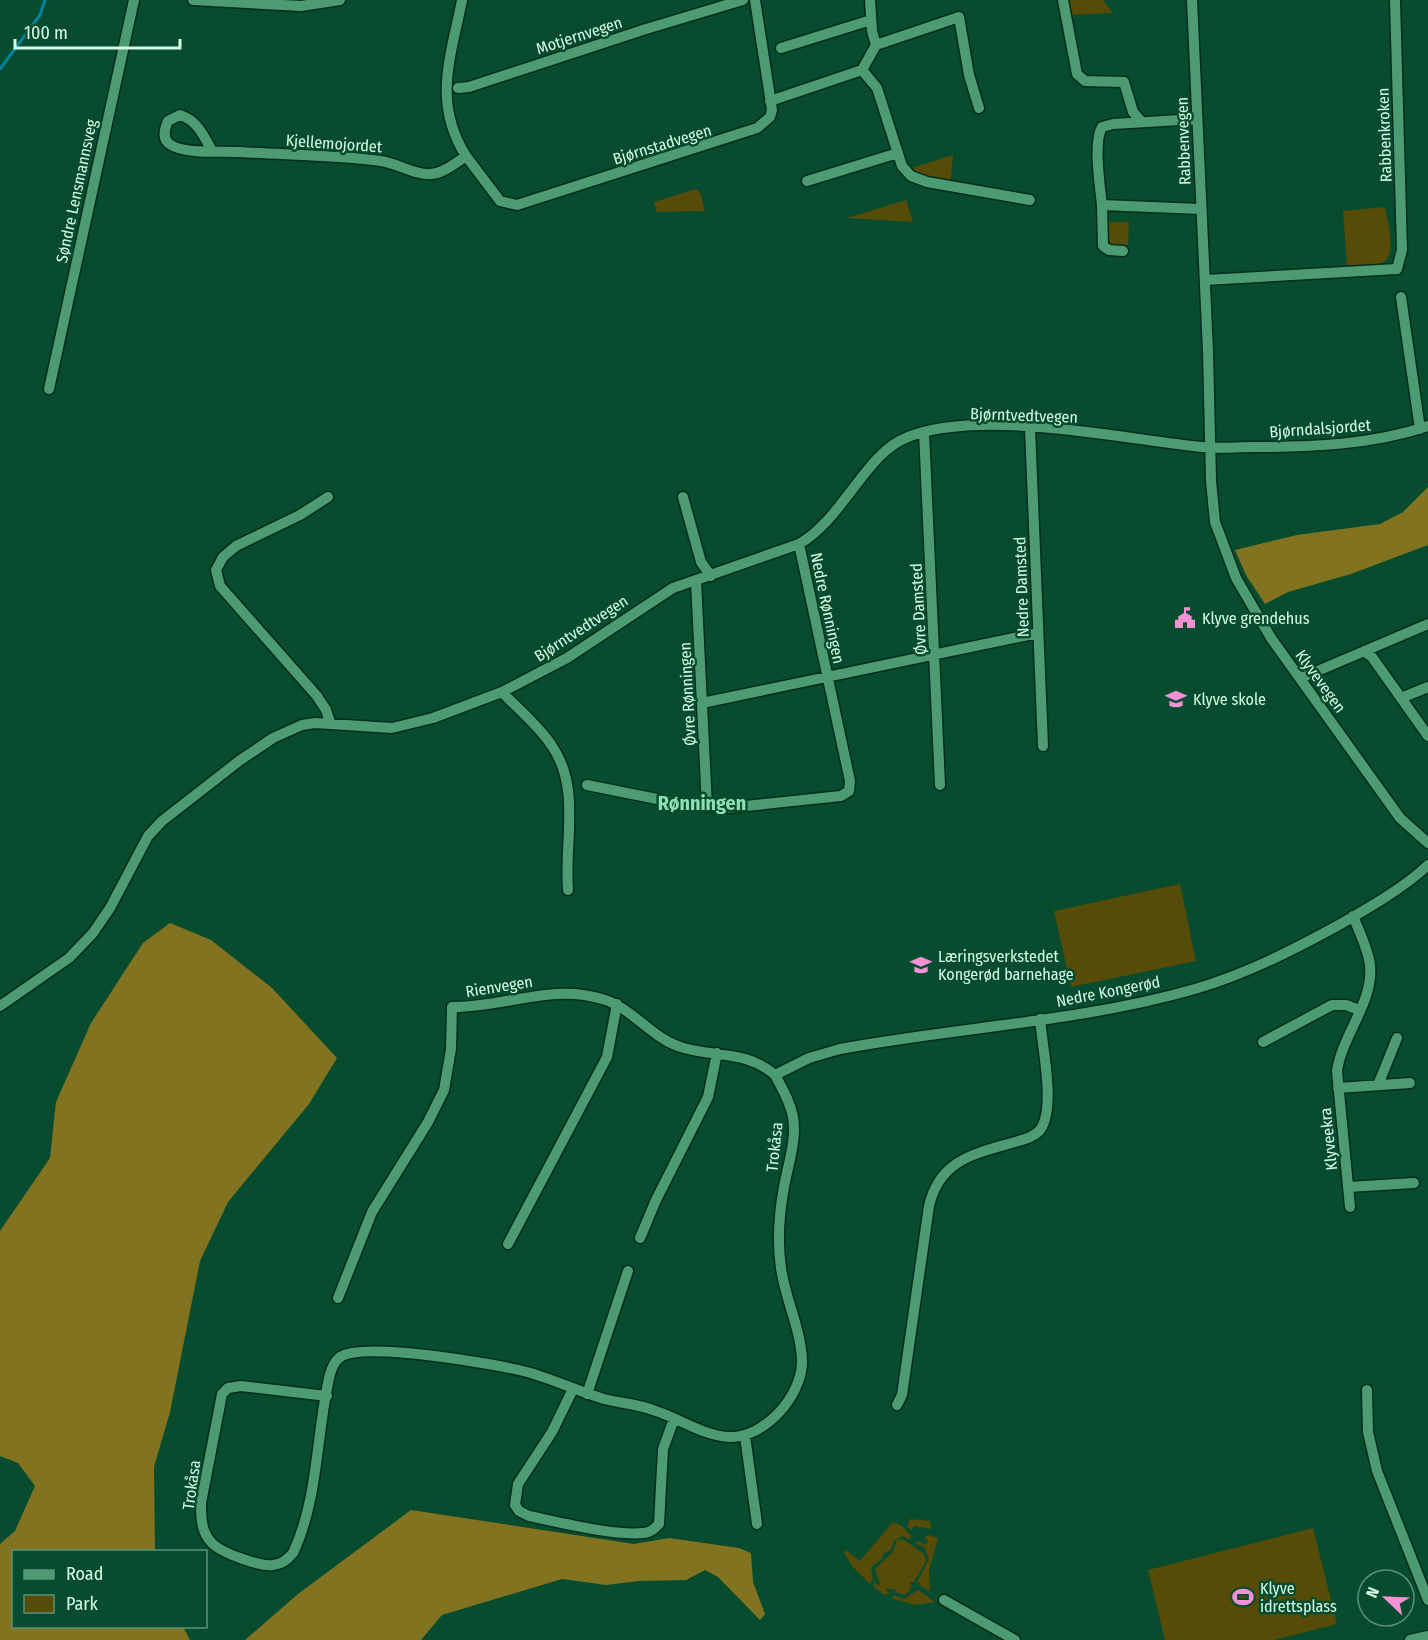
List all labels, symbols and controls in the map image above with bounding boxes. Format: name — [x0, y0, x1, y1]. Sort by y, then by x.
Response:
scale bar — [15, 12, 180, 50]
street label: Motjernvegen — [534, 13, 625, 58]
text: 100 m — [24, 22, 68, 44]
street label: Rabbenkroken — [1373, 87, 1396, 182]
street label: Rabbenvegen — [1172, 97, 1195, 185]
street label: Søndre Lensmannsveg — [52, 117, 101, 265]
street label: Bjørnstadvegen — [611, 120, 714, 168]
street label: Kjellemojordet — [285, 131, 384, 156]
street label: Bjørntvedtvegen — [970, 404, 1078, 427]
street label: Bjørndalsjordet — [1269, 415, 1372, 442]
street label: Nedre Damsted — [1010, 536, 1033, 638]
street label: Nedre Rønningen — [806, 551, 849, 665]
street label: Øvre Damsted — [907, 563, 930, 655]
street label: Bjørntvedtvegen — [531, 591, 632, 666]
public building icon: Klyve grendehus — [1173, 606, 1197, 630]
place label: Klyve grendehus — [1202, 609, 1310, 628]
street label: Øvre Rønningen — [675, 642, 700, 746]
street label: Klyvevegen — [1291, 646, 1350, 716]
school or university icon: Klyve skole — [1164, 687, 1188, 711]
place label: Klyve skole — [1193, 690, 1266, 709]
district label: Rønningen — [658, 791, 746, 815]
place label: Læringsverkstedet Kongerød barnehage — [938, 947, 1074, 984]
school or university icon: Læringsverkstedet Kongerød barnehage — [909, 953, 933, 977]
street label: Rienvegen — [464, 972, 534, 1001]
street label: Nedre Kongerød — [1055, 972, 1162, 1011]
street label: Klyveekra — [1316, 1107, 1341, 1171]
street label: Trokåsa — [762, 1121, 787, 1173]
street label: Trokåsa — [179, 1459, 204, 1511]
legend — [12, 1550, 207, 1628]
text: Road — [66, 1563, 103, 1585]
north arrow — [1356, 1568, 1416, 1628]
place label: Klyve idrettsplass — [1260, 1579, 1337, 1616]
text: N — [1362, 1584, 1383, 1600]
sports icon: Klyve idrettsplass — [1231, 1585, 1255, 1609]
text: Park — [66, 1593, 99, 1615]

